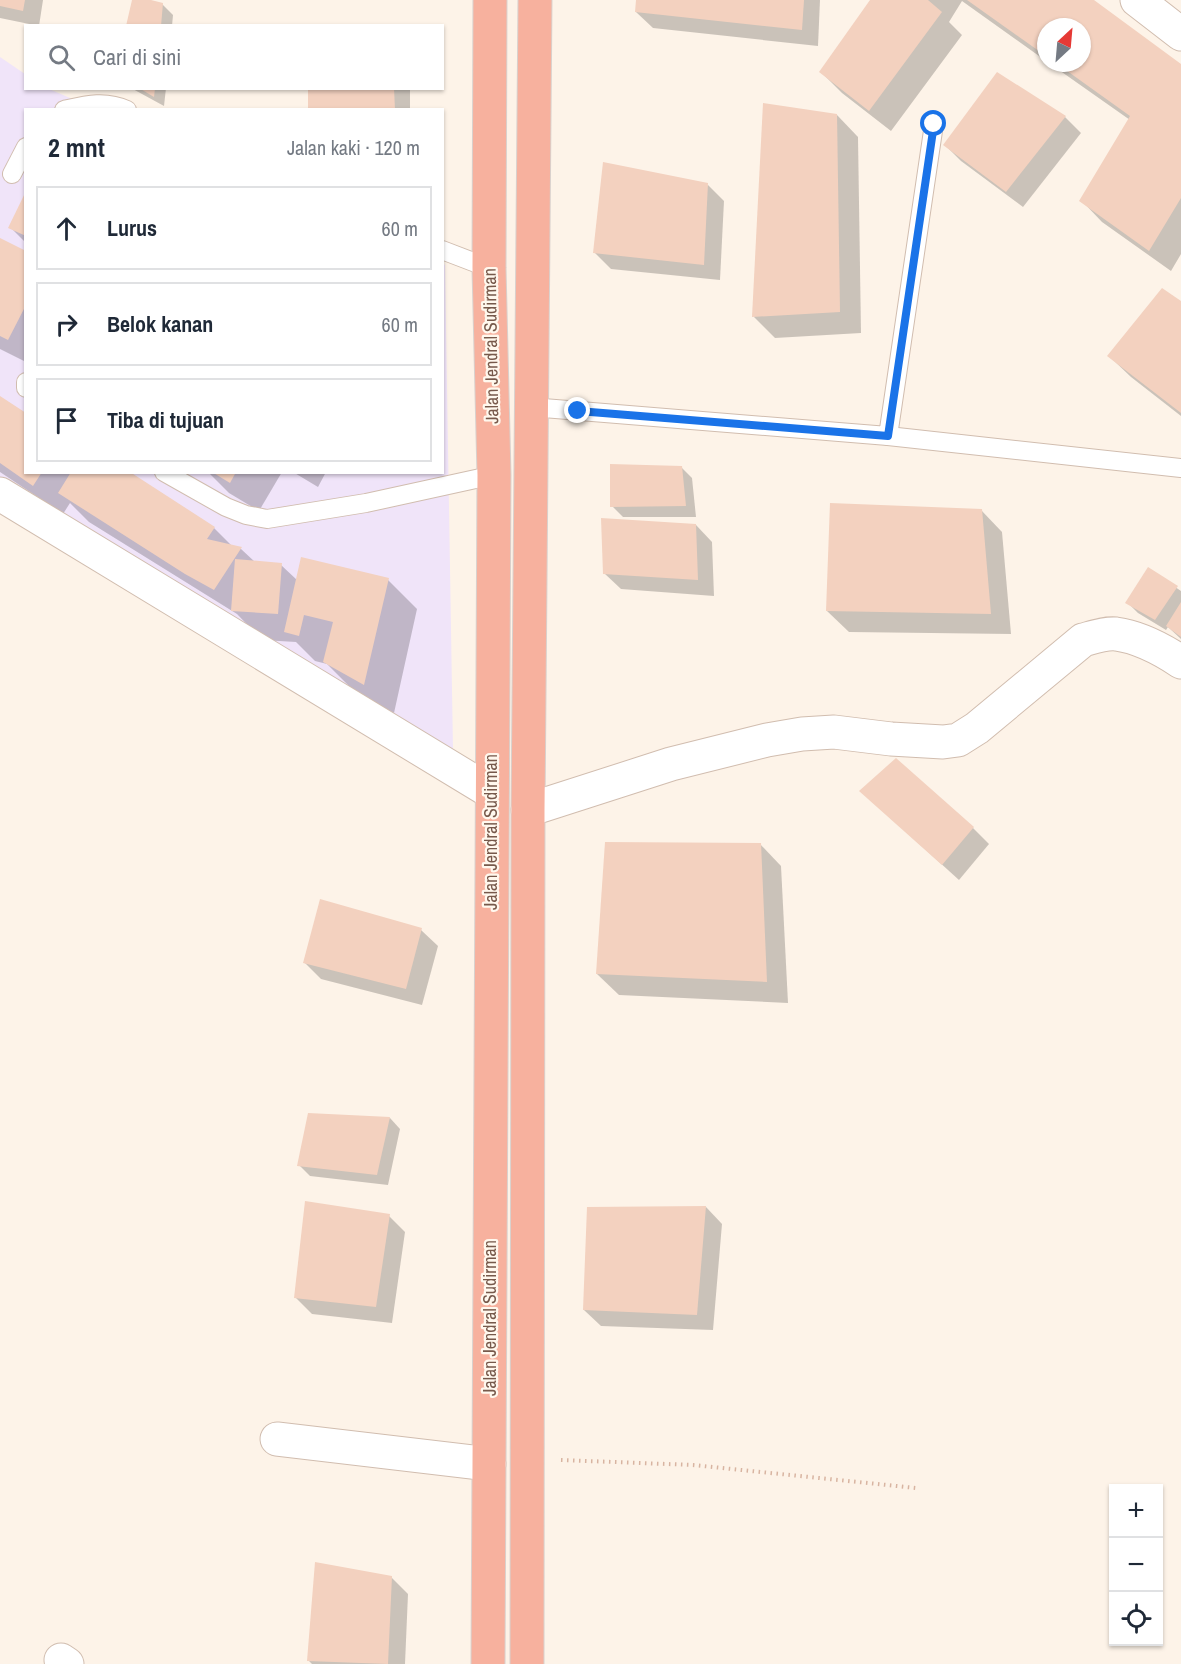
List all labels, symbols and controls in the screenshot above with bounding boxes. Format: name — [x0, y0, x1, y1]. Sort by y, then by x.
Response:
north arrow — [1037, 18, 1091, 72]
search box — [24, 24, 444, 90]
icon: search — [45, 41, 78, 74]
text: Cari di sini — [93, 42, 181, 72]
route start — [920, 110, 946, 136]
text: 2 mnt — [48, 130, 105, 165]
text: Jalan kaki · 120 m — [287, 134, 420, 161]
icon: ahead — [50, 212, 83, 245]
text: Lurus — [107, 213, 157, 243]
text: 60 m — [382, 215, 418, 242]
street label: Jalan Jendral Sudirman — [477, 268, 504, 424]
icon: right — [50, 308, 83, 341]
text: Belok kanan — [107, 309, 213, 339]
text: 60 m — [382, 311, 418, 338]
route end — [564, 397, 590, 423]
icon: arrive — [50, 404, 83, 437]
text: Tiba di tujuan — [107, 405, 224, 435]
street label: Jalan Jendral Sudirman — [478, 754, 503, 910]
street label: Jalan Jendral Sudirman — [477, 1240, 502, 1396]
map controls — [1109, 1484, 1163, 1646]
button: + — [1109, 1484, 1163, 1538]
button: − — [1109, 1538, 1163, 1592]
button: locate — [1109, 1592, 1163, 1646]

